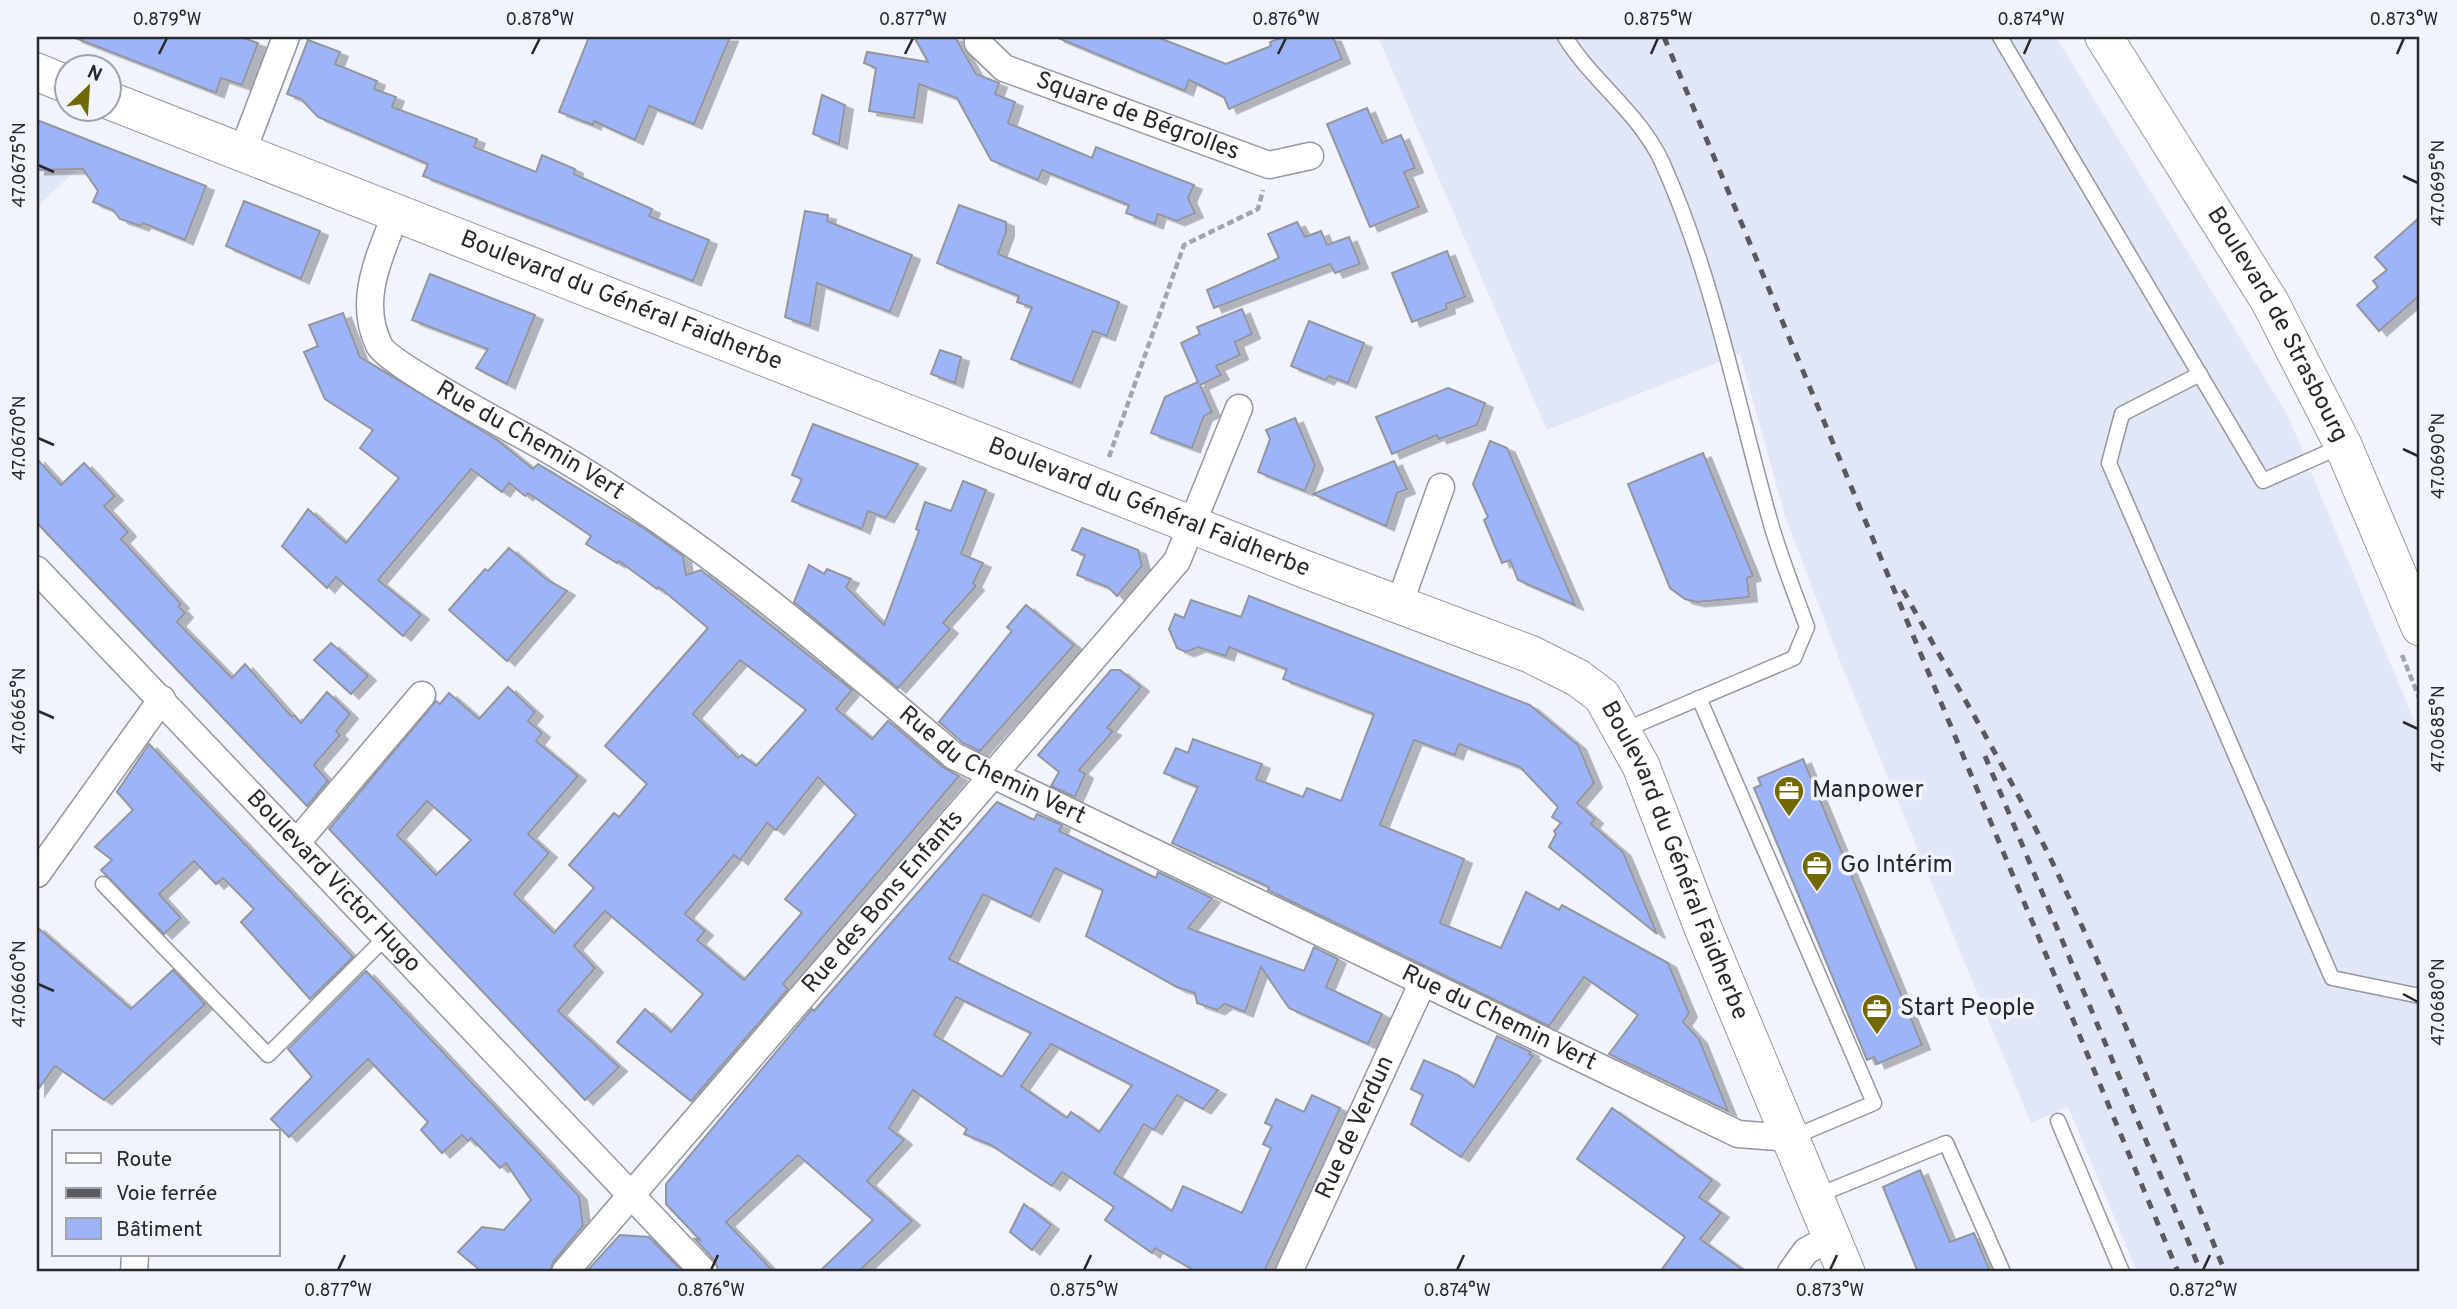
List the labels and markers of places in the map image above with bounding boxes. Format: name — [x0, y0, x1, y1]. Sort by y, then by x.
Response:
office icon: Manpower — [1772, 774, 1806, 818]
place label: Manpower — [1812, 776, 1924, 806]
office icon: Go Intérim — [1800, 849, 1834, 893]
place label: Go Intérim — [1840, 851, 1953, 881]
office icon: Start People — [1860, 992, 1894, 1036]
place label: Start People — [1900, 994, 2035, 1024]

